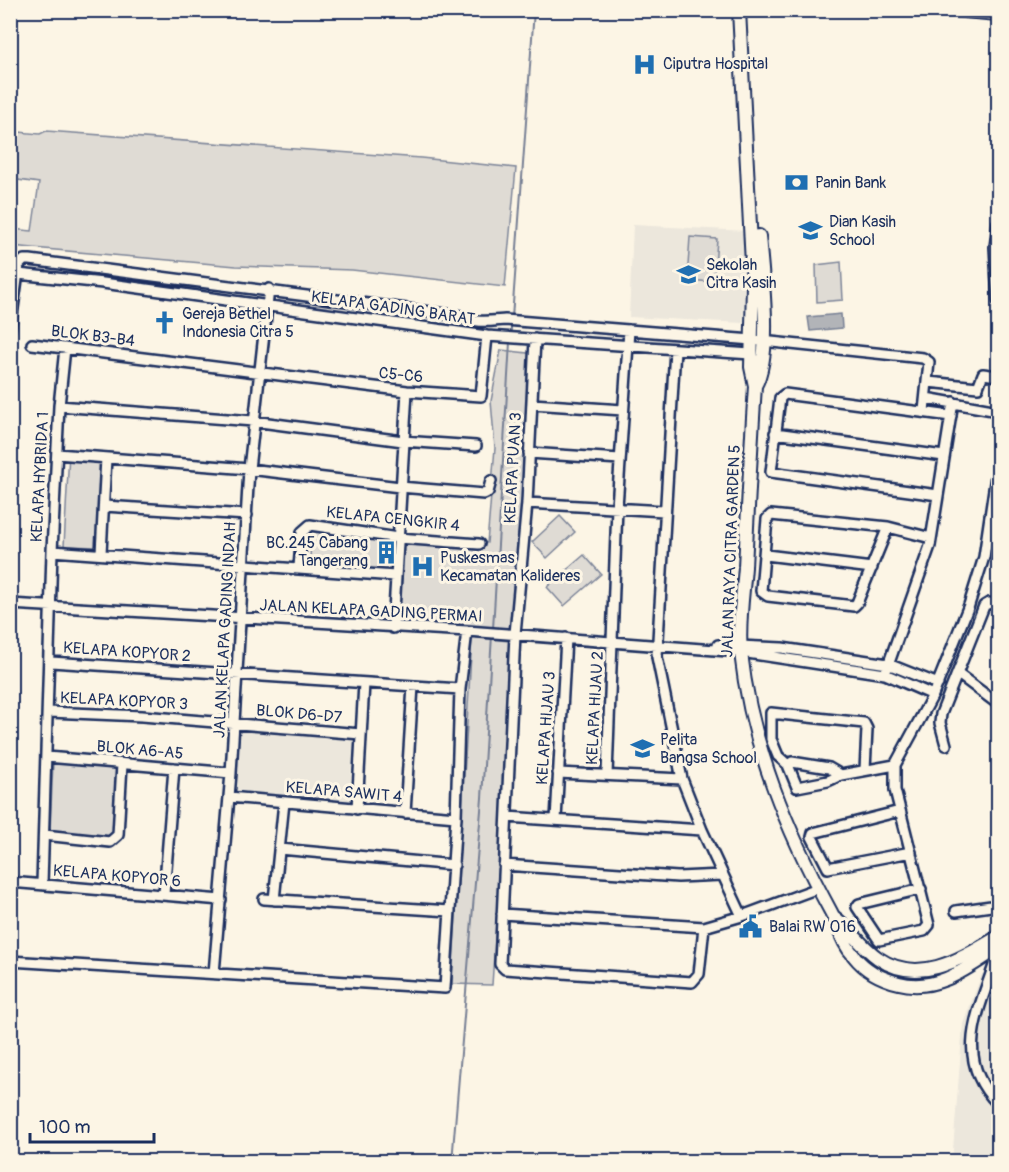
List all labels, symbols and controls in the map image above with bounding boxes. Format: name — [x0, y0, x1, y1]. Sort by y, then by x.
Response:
hospital icon: Ciputra Hospital — [632, 51, 658, 77]
place label: Ciputra Hospital — [663, 54, 768, 74]
bank icon: Panin Bank — [784, 170, 810, 196]
place label: Panin Bank — [815, 173, 886, 193]
place label: Dian Kasih School — [829, 212, 896, 250]
school or university icon: Dian Kasih School — [798, 218, 824, 244]
place label: Sekolah Citra Kasih — [706, 255, 776, 293]
school or university icon: Sekolah Citra Kasih — [675, 261, 701, 287]
street label: KELAPA GADING BARAT — [310, 287, 476, 329]
place label: Gereja Bethel Indonesia Citra 5 — [182, 304, 294, 342]
church icon: Gereja Bethel Indonesia Citra 5 — [151, 310, 177, 336]
street label: BLOK B3-B4 — [50, 321, 136, 351]
street label: C5-C6 — [378, 363, 424, 387]
street label: KELAPA HYBRIDA 1 — [27, 411, 53, 543]
street label: KELAPA PUAN 3 — [500, 412, 526, 524]
street label: JALAN RAYA CITRA GARDEN 5 — [717, 444, 745, 658]
street label: KELAPA CENGKIR 4 — [325, 502, 461, 536]
street label: JALAN KELAPA GADING INDAH — [209, 521, 241, 739]
place label: BC.245 Cabang Tangerang — [266, 533, 368, 571]
building icon: BC.245 Cabang Tangerang — [373, 539, 399, 565]
place label: Puskesmas Kecamatan Kalideres — [440, 548, 580, 586]
hospital icon: Puskesmas Kecamatan Kalideres — [409, 554, 435, 580]
street label: JALAN KELAPA GADING PERMAI — [259, 595, 483, 627]
street label: KELAPA KOPYOR 2 — [62, 638, 192, 666]
street label: KELAPA HIJAU 2 — [582, 651, 608, 765]
street label: KELAPA HIJAU 3 — [532, 670, 560, 786]
street label: KELAPA KOPYOR 3 — [60, 688, 189, 714]
street label: BLOK D6-D7 — [255, 700, 343, 728]
place label: Pelita Bangsa School — [660, 730, 757, 768]
street label: BLOK A6-A5 — [96, 736, 184, 764]
school or university icon: Pelita Bangsa School — [629, 736, 655, 762]
street label: KELAPA SAWIT 4 — [285, 777, 403, 807]
street label: KELAPA KOPYOR 6 — [52, 860, 182, 892]
public building icon: Balai RW 016 — [738, 914, 764, 940]
place label: Balai RW 016 — [769, 917, 856, 937]
scale bar — [30, 1106, 154, 1144]
text: 100 m — [39, 1116, 91, 1139]

